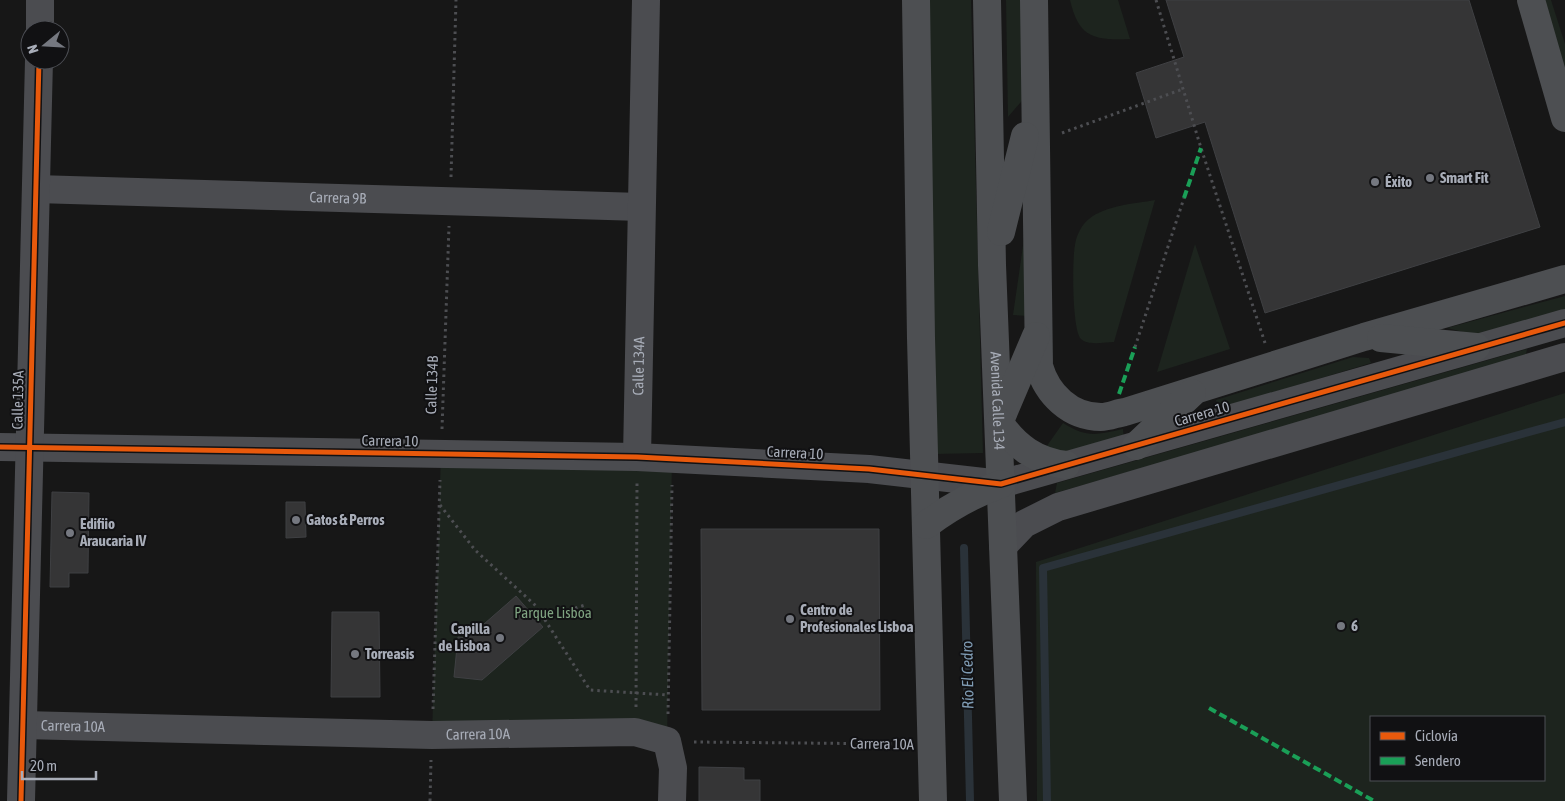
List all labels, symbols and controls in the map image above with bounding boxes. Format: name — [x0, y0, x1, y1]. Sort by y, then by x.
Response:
north arrow — [20, 20, 70, 70]
text: N — [24, 43, 42, 55]
place label: Smart Fit — [1440, 169, 1489, 186]
marker: Smart Fit — [1424, 172, 1436, 184]
place label: Éxito — [1385, 173, 1412, 190]
marker: Éxito — [1369, 176, 1381, 188]
street label: Carrera 9B — [309, 188, 367, 207]
street label: Calle 134A — [629, 336, 647, 396]
street label: Avenida Calle 134 — [987, 351, 1008, 450]
street label: Calle 134B — [422, 355, 441, 415]
street label: Calle 135A — [8, 370, 27, 430]
street label: Carrera 10 — [1172, 398, 1231, 429]
street label: Carrera 10 — [362, 432, 418, 449]
street label: Carrera 10 — [766, 443, 824, 462]
place label: Gatos & Perros — [306, 511, 385, 528]
marker: Gatos & Perros — [290, 514, 302, 526]
place label: Edifiio Araucaria IV — [79, 515, 147, 549]
marker: Edifiio Araucaria IV — [64, 527, 76, 539]
place label: Centro de Profesionales Lisboa — [800, 601, 914, 635]
park label: Parque Lisboa — [514, 604, 592, 621]
marker: Centro de Profesionales Lisboa — [784, 613, 796, 625]
place label: 6 — [1351, 617, 1358, 634]
place label: Capilla de Lisboa — [438, 620, 490, 654]
marker: 6 — [1335, 620, 1347, 632]
marker: Capilla de Lisboa — [494, 632, 506, 644]
water label: Río El Cedro — [957, 641, 977, 709]
place label: Torreasis — [365, 645, 415, 662]
marker: Torreasis — [349, 648, 361, 660]
street label: Carrera 10A — [41, 716, 106, 735]
legend — [1370, 716, 1545, 781]
street label: Carrera 10A — [446, 725, 511, 743]
text: Ciclovía — [1415, 727, 1458, 744]
street label: Carrera 10A — [850, 734, 915, 753]
scale bar — [22, 748, 96, 780]
text: Sendero — [1415, 752, 1461, 769]
text: 20 m — [30, 757, 57, 774]

